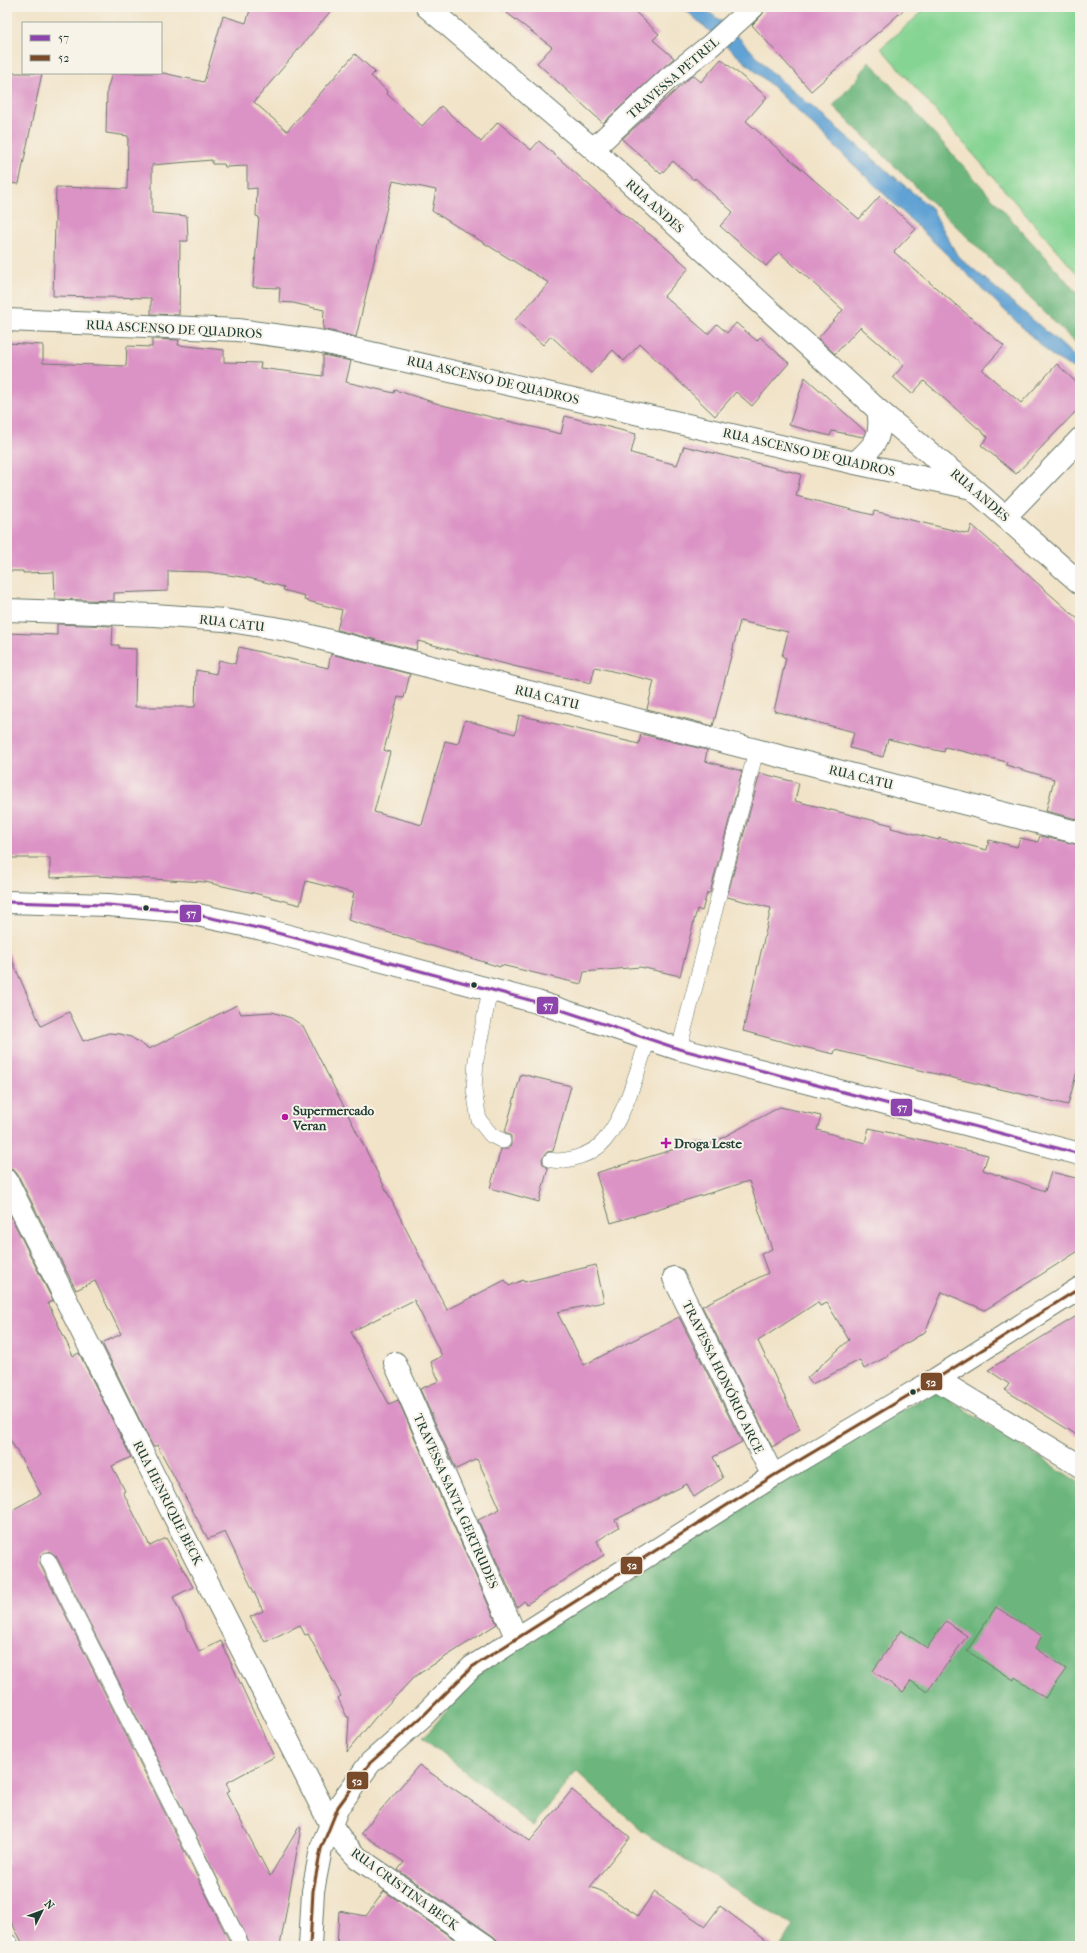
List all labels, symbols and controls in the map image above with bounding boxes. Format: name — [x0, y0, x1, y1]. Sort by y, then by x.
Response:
legend — [22, 22, 162, 74]
text: 57 — [58, 31, 69, 45]
street label: TRAVESSA PETREL — [624, 34, 722, 122]
text: 52 — [58, 51, 69, 65]
street label: RUA ANDES — [623, 176, 687, 236]
street label: RUA ASCENSO DE QUADROS — [86, 317, 263, 341]
street label: RUA ASCENSO DE QUADROS — [405, 353, 581, 407]
street label: RUA ASCENSO DE QUADROS — [721, 425, 897, 479]
street label: RUA ANDES — [948, 465, 1013, 525]
street label: RUA CATU — [198, 612, 266, 634]
street label: RUA CATU — [513, 682, 581, 712]
street label: RUA CATU — [827, 762, 895, 792]
unlabelled marker — [141, 903, 151, 913]
line badge: 57 — [179, 904, 202, 923]
text: 57 — [186, 907, 197, 920]
unlabelled marker — [469, 980, 479, 990]
line badge: 57 — [536, 996, 559, 1015]
text: 57 — [543, 999, 554, 1012]
line badge: 57 — [890, 1098, 913, 1117]
text: 57 — [897, 1101, 908, 1114]
place label: Supermercado Veran — [292, 1103, 375, 1133]
marker: Supermercado Veran — [280, 1112, 290, 1122]
place label: Droga Leste — [674, 1136, 742, 1152]
marker: Droga Leste — [661, 1138, 671, 1148]
street label: TRAVESSA HONÓRIO ARCE — [679, 1298, 767, 1456]
line badge: 52 — [920, 1372, 943, 1391]
text: 52 — [926, 1376, 937, 1389]
unlabelled marker — [908, 1387, 918, 1397]
street label: TRAVESSA SANTA GERTRUDES — [411, 1411, 502, 1591]
street label: RUA HENRIQUE BECK — [130, 1438, 206, 1568]
line badge: 52 — [620, 1556, 643, 1575]
text: 52 — [627, 1559, 638, 1572]
line badge: 52 — [346, 1771, 369, 1790]
text: 52 — [352, 1775, 363, 1788]
street label: RUA CRISTINA BECK — [348, 1845, 462, 1933]
north arrow — [22, 1891, 62, 1931]
text: N — [41, 1897, 57, 1913]

